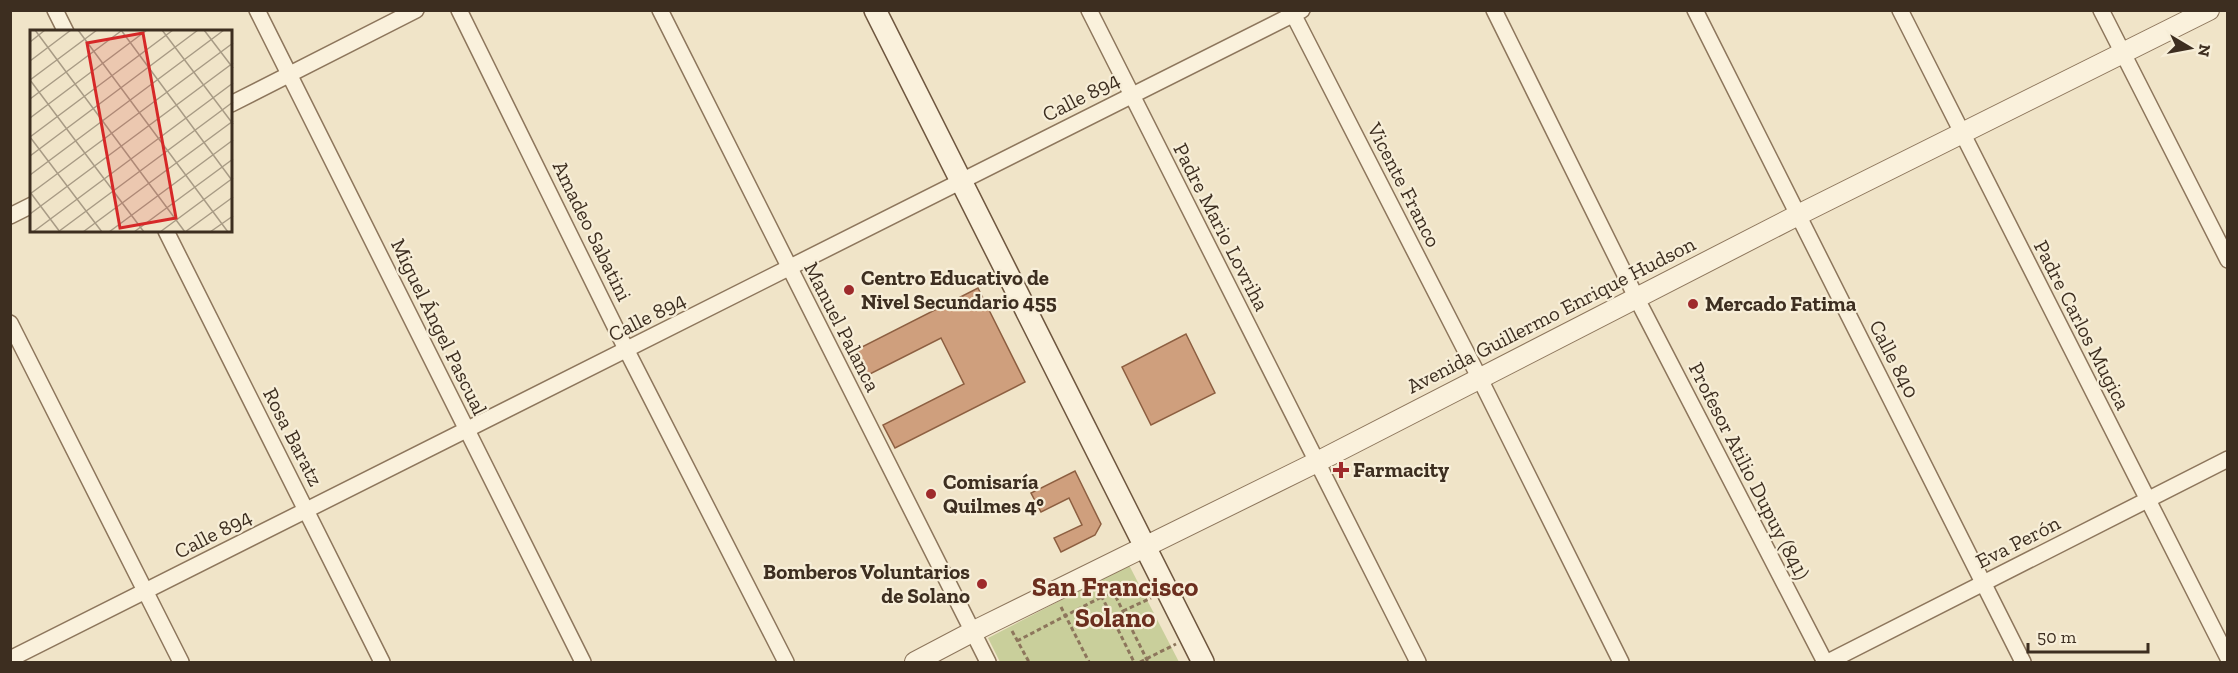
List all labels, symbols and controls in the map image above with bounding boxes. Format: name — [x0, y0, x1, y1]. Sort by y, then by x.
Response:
north arrow — [2160, 18, 2220, 78]
inset map — [30, 30, 232, 232]
text: N — [2194, 43, 2215, 58]
street label: Calle 894 — [1038, 67, 1124, 127]
street label: Vicente Franco — [1362, 117, 1447, 251]
street label: Padre Mario Lovriha — [1168, 139, 1275, 315]
street label: Amadeo Sabatini — [548, 157, 637, 305]
street label: Avenida Guillermo Enrique Hudson — [1402, 231, 1699, 398]
street label: Miguel Ángel Pascual — [386, 235, 493, 419]
street label: Padre Carlos Mugica — [2029, 236, 2136, 414]
street label: Manuel Palanca — [799, 258, 886, 396]
place label: Centro Educativo de Nivel Secundario 455 — [861, 265, 1057, 314]
marker: Centro Educativo de Nivel Secundario 455 — [842, 283, 856, 297]
street label: Calle 894 — [604, 287, 690, 347]
place label: Mercado Fatima — [1705, 291, 1857, 316]
marker: Mercado Fatima — [1686, 297, 1700, 311]
street label: Calle 840 — [1864, 316, 1925, 402]
street label: Profesor Atilio Dupuy (841) — [1684, 358, 1815, 584]
street label: Rosa Baratz — [258, 383, 329, 490]
place label: Farmacity — [1353, 457, 1449, 482]
marker: Farmacity — [1334, 463, 1348, 477]
place label: Comisaría Quilmes 4° — [943, 469, 1044, 518]
marker: Comisaría Quilmes 4° — [924, 487, 938, 501]
street label: Calle 894 — [170, 504, 256, 564]
street label: Eva Perón — [1972, 510, 2064, 573]
place label: Bomberos Voluntarios de Solano — [763, 559, 970, 608]
district label: San Francisco Solano — [1032, 571, 1198, 634]
marker: Bomberos Voluntarios de Solano — [975, 577, 989, 591]
scale bar — [2028, 616, 2148, 654]
text: 50 m — [2037, 626, 2077, 648]

